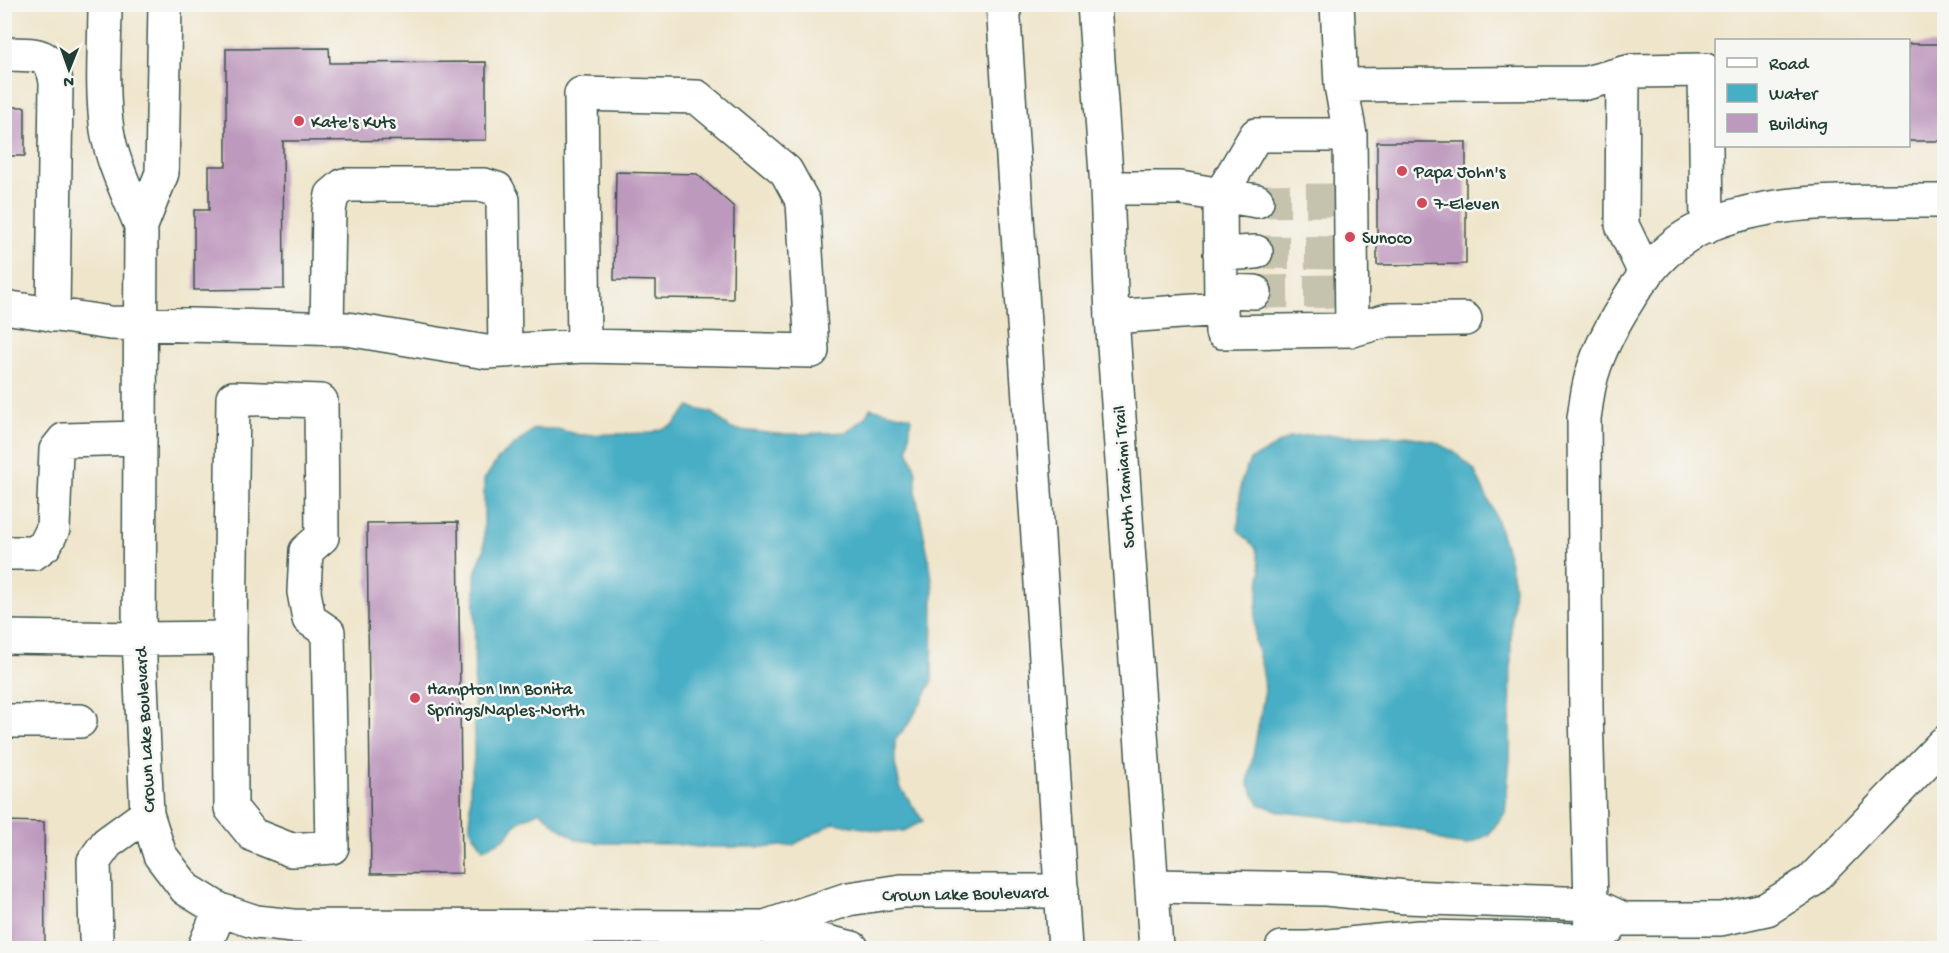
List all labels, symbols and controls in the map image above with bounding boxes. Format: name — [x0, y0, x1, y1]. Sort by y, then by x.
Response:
north arrow — [39, 39, 99, 99]
legend — [1715, 39, 1910, 147]
text: Road — [1769, 55, 1810, 76]
text: N — [63, 71, 74, 90]
text: Water — [1769, 85, 1819, 106]
place label: Kate's Kuts — [311, 113, 397, 134]
marker: Kate's Kuts — [292, 114, 306, 128]
text: Building — [1768, 115, 1828, 136]
place label: Papa John's — [1413, 163, 1507, 184]
marker: Papa John's — [1395, 164, 1409, 178]
place label: 7-Eleven — [1433, 195, 1500, 216]
marker: 7-Eleven — [1415, 196, 1429, 210]
place label: Sunoco — [1362, 229, 1412, 250]
marker: Sunoco — [1343, 230, 1357, 244]
street label: South Tamiami Trail — [1110, 405, 1141, 549]
street label: Crown Lake Boulevard — [132, 645, 161, 813]
place label: Hampton Inn Bonita Springs/Naples-North — [427, 680, 585, 722]
marker: Hampton Inn Bonita Springs/Naples-North — [408, 691, 422, 705]
street label: Crown Lake Boulevard — [882, 884, 1049, 907]

